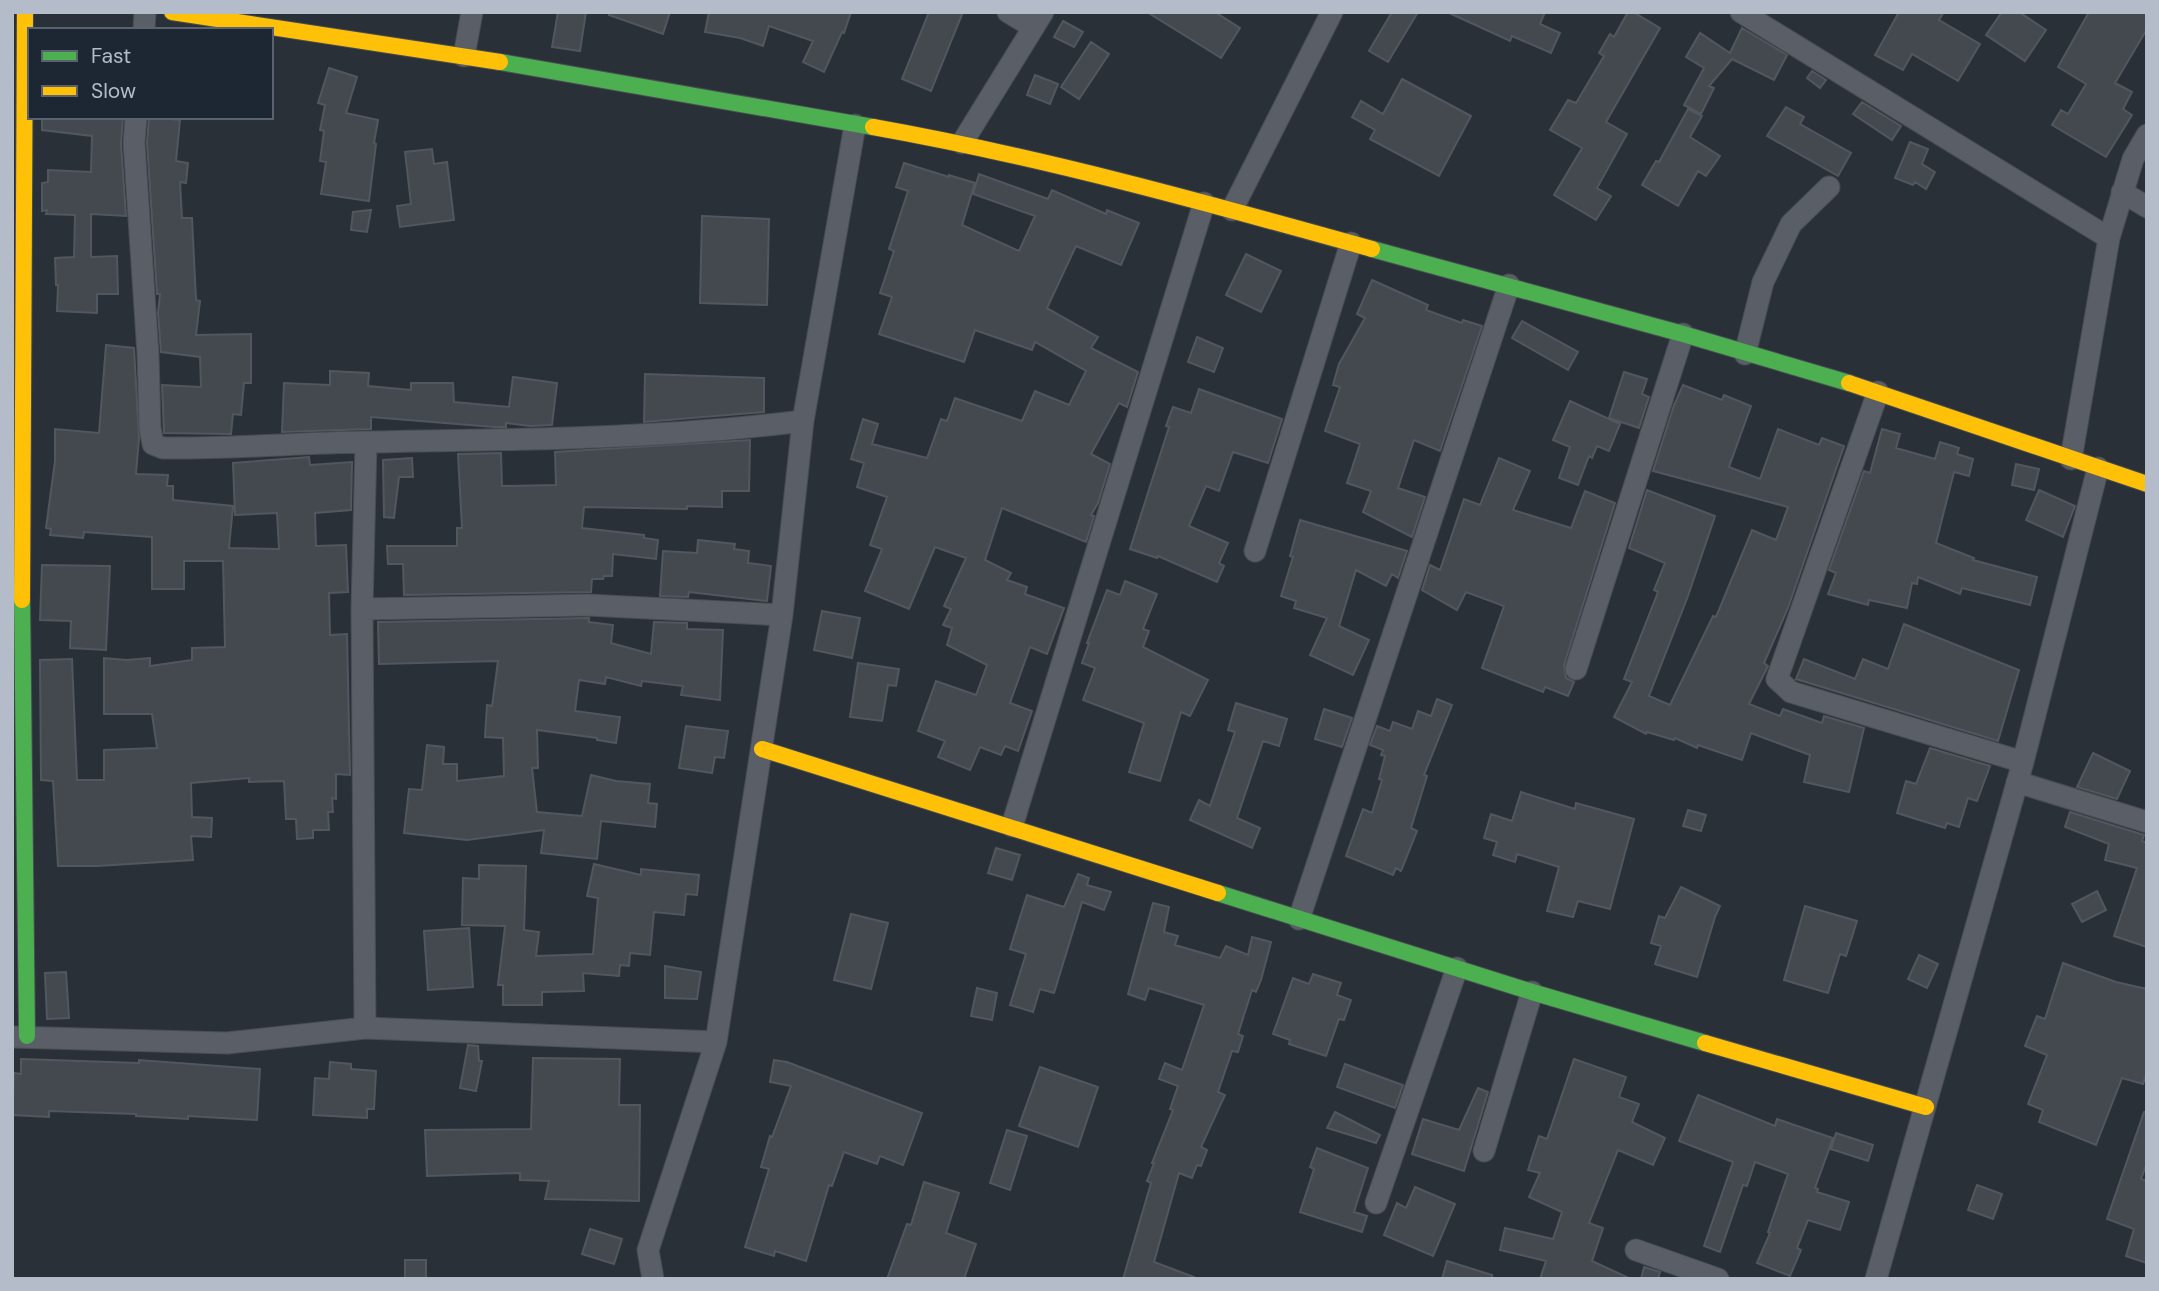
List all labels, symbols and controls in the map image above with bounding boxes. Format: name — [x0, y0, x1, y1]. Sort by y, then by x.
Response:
legend — [28, 28, 273, 119]
text: Fast — [91, 42, 131, 70]
text: Slow — [91, 77, 136, 105]

